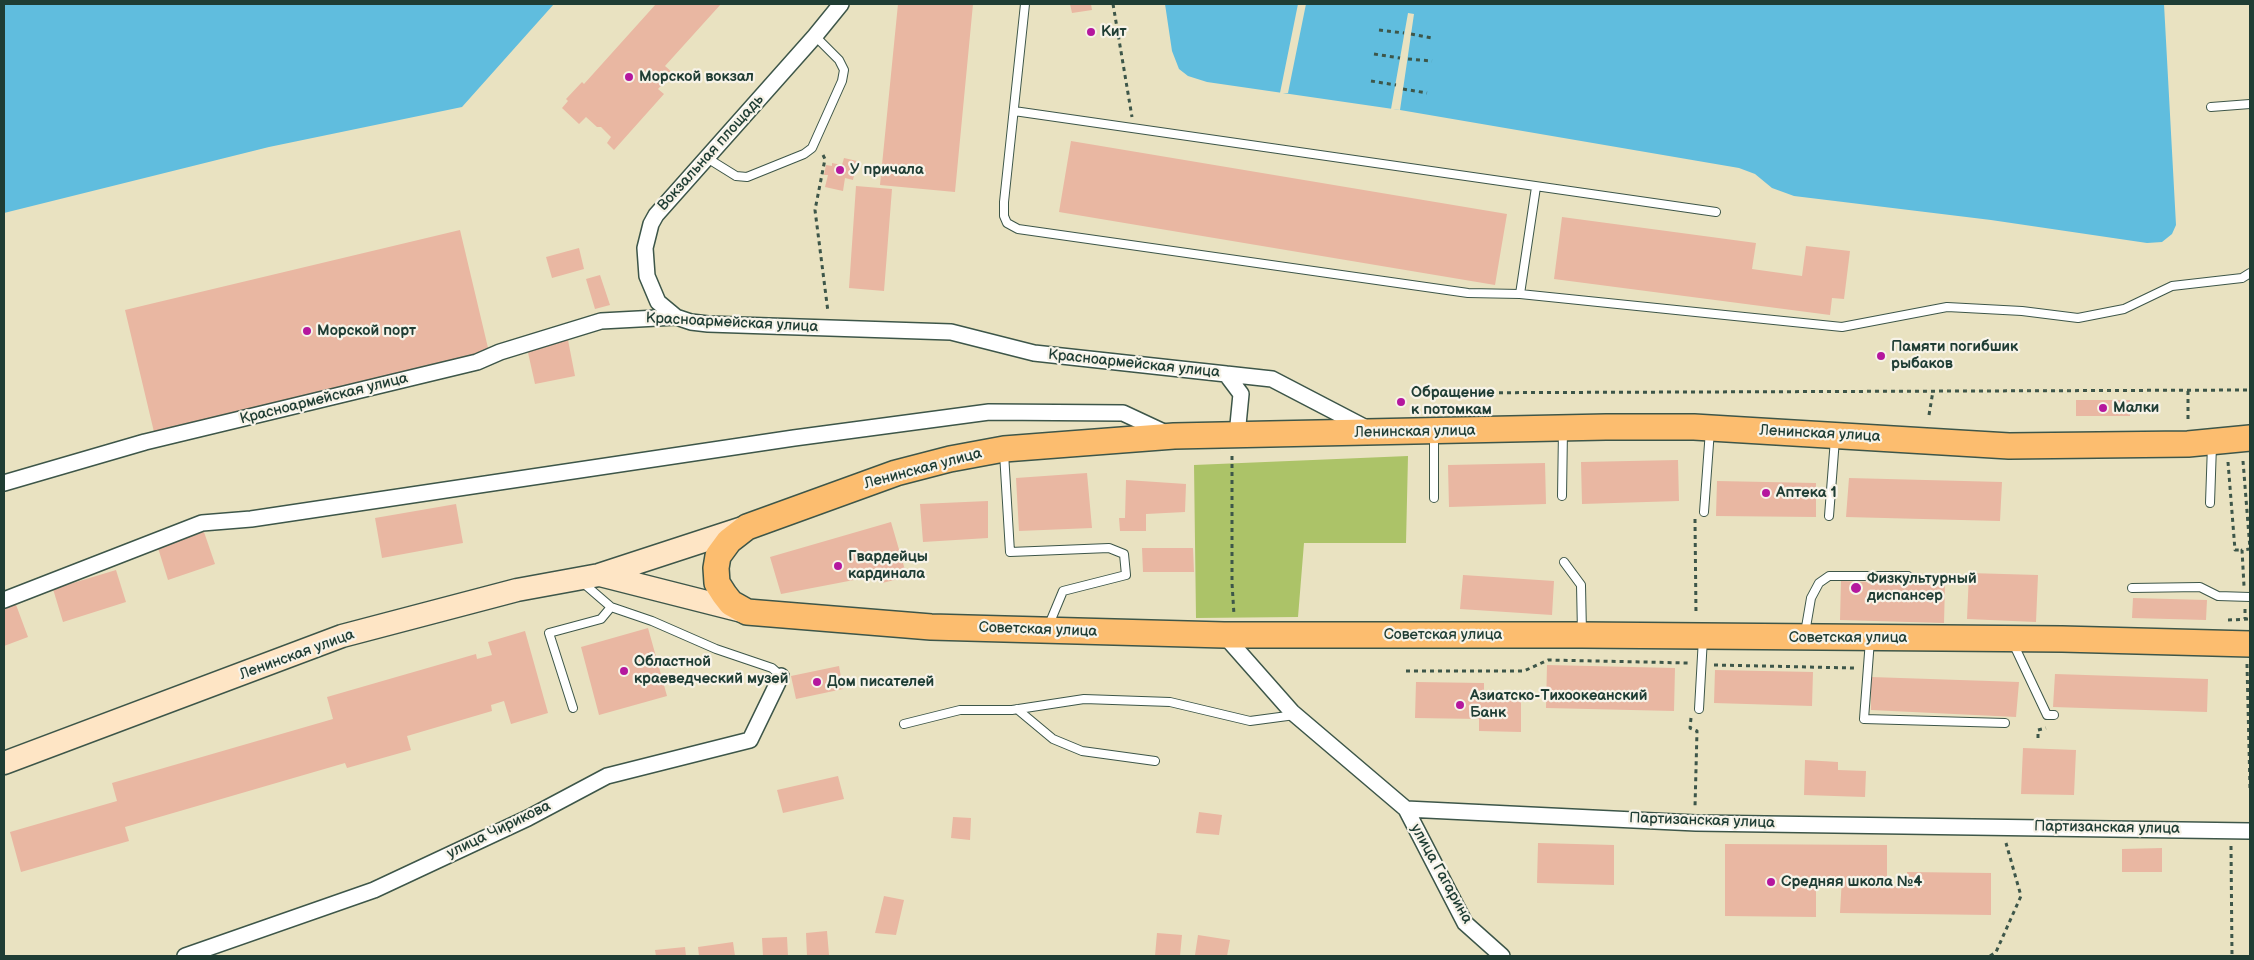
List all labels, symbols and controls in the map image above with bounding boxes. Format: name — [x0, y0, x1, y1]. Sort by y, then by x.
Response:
place label: Кит — [1101, 23, 1127, 41]
marker: Кит — [1085, 26, 1097, 38]
place label: Морской вокзал — [639, 68, 754, 86]
marker: Морской вокзал — [623, 71, 635, 83]
street label: Вокзальная площадь — [654, 91, 768, 215]
place label: У причала — [850, 161, 924, 179]
marker: У причала — [834, 164, 846, 176]
street label: Красноармейская улица — [645, 309, 819, 337]
place label: Морской порт — [317, 322, 416, 340]
marker: Морской порт — [301, 325, 313, 337]
place label: Памяти погибшик рыбаков — [1891, 338, 2018, 373]
street label: Красноармейская улица — [1047, 346, 1221, 382]
marker: Памяти погибшик рыбаков — [1875, 350, 1887, 362]
street label: Красноармейская улица — [238, 369, 410, 429]
place label: Обращение к потомкам — [1411, 384, 1495, 419]
marker: Обращение к потомкам — [1395, 396, 1407, 408]
place label: Малки — [2113, 399, 2159, 417]
marker: Малки — [2097, 402, 2109, 414]
street label: Ленинская улица — [1354, 422, 1476, 442]
street label: Ленинская улица — [1759, 422, 1881, 446]
street label: Ленинская улица — [862, 445, 984, 493]
place label: Аптека 1 — [1776, 484, 1837, 502]
marker: Аптека 1 — [1760, 487, 1772, 499]
place label: Гвардейцы кардинала — [848, 548, 928, 583]
marker: Гвардейцы кардинала — [832, 560, 844, 572]
place label: Физкультурный диспансер — [1867, 570, 1977, 605]
marker: Физкультурный диспансер — [1849, 581, 1863, 595]
street label: Советская улица — [978, 619, 1098, 641]
street label: Ленинская улица — [237, 626, 357, 684]
street label: Советская улица — [1384, 626, 1502, 644]
street label: Советская улица — [1789, 629, 1907, 647]
place label: Областной краеведческий музей — [634, 653, 788, 688]
marker: Областной краеведческий музей — [618, 665, 630, 677]
place label: Дом писателей — [827, 673, 934, 691]
marker: Дом писателей — [811, 676, 823, 688]
place label: Азиатско-Тихоокеанский Банк — [1470, 687, 1647, 722]
marker: Азиатско-Тихоокеанский Банк — [1454, 699, 1466, 711]
street label: улица Чирикова — [444, 797, 554, 863]
street label: Партизанская улица — [1629, 809, 1775, 833]
street label: Партизанская улица — [2034, 818, 2180, 838]
street label: улица Гагарина — [1406, 821, 1476, 927]
place label: Средняя школа №4 — [1781, 873, 1922, 891]
marker: Средняя школа №4 — [1765, 876, 1777, 888]

